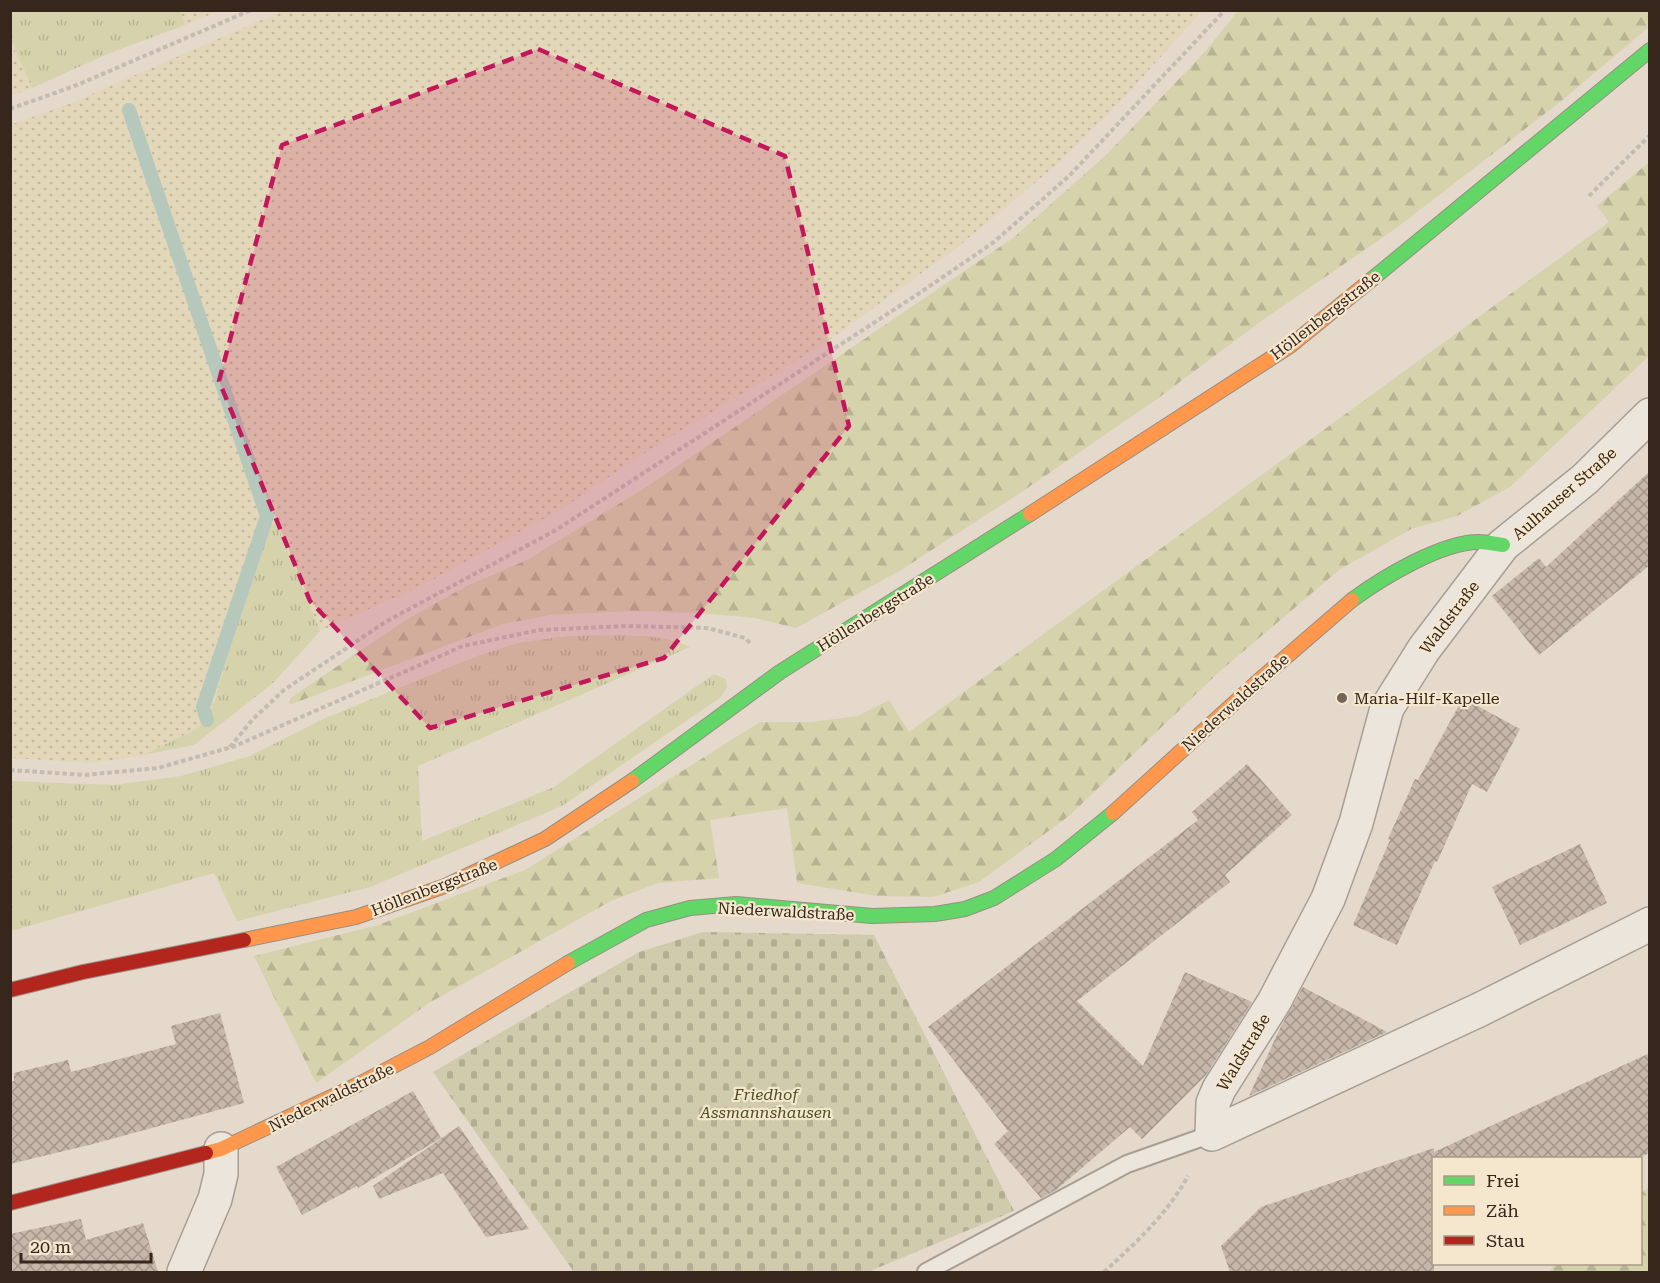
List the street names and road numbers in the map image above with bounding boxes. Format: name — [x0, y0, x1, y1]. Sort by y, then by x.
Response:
street label: Höllenbergstraße — [1267, 267, 1384, 364]
street label: Aulhauser Straße — [1508, 443, 1620, 544]
street label: Höllenbergstraße — [814, 569, 937, 656]
street label: Waldstraße — [1416, 577, 1483, 658]
street label: Niederwaldstraße — [1178, 649, 1293, 755]
street label: Höllenbergstraße — [368, 855, 500, 920]
street label: Niederwaldstraße — [717, 898, 855, 925]
street label: Waldstraße — [1213, 1010, 1274, 1094]
street label: Niederwaldstraße — [265, 1059, 397, 1136]

